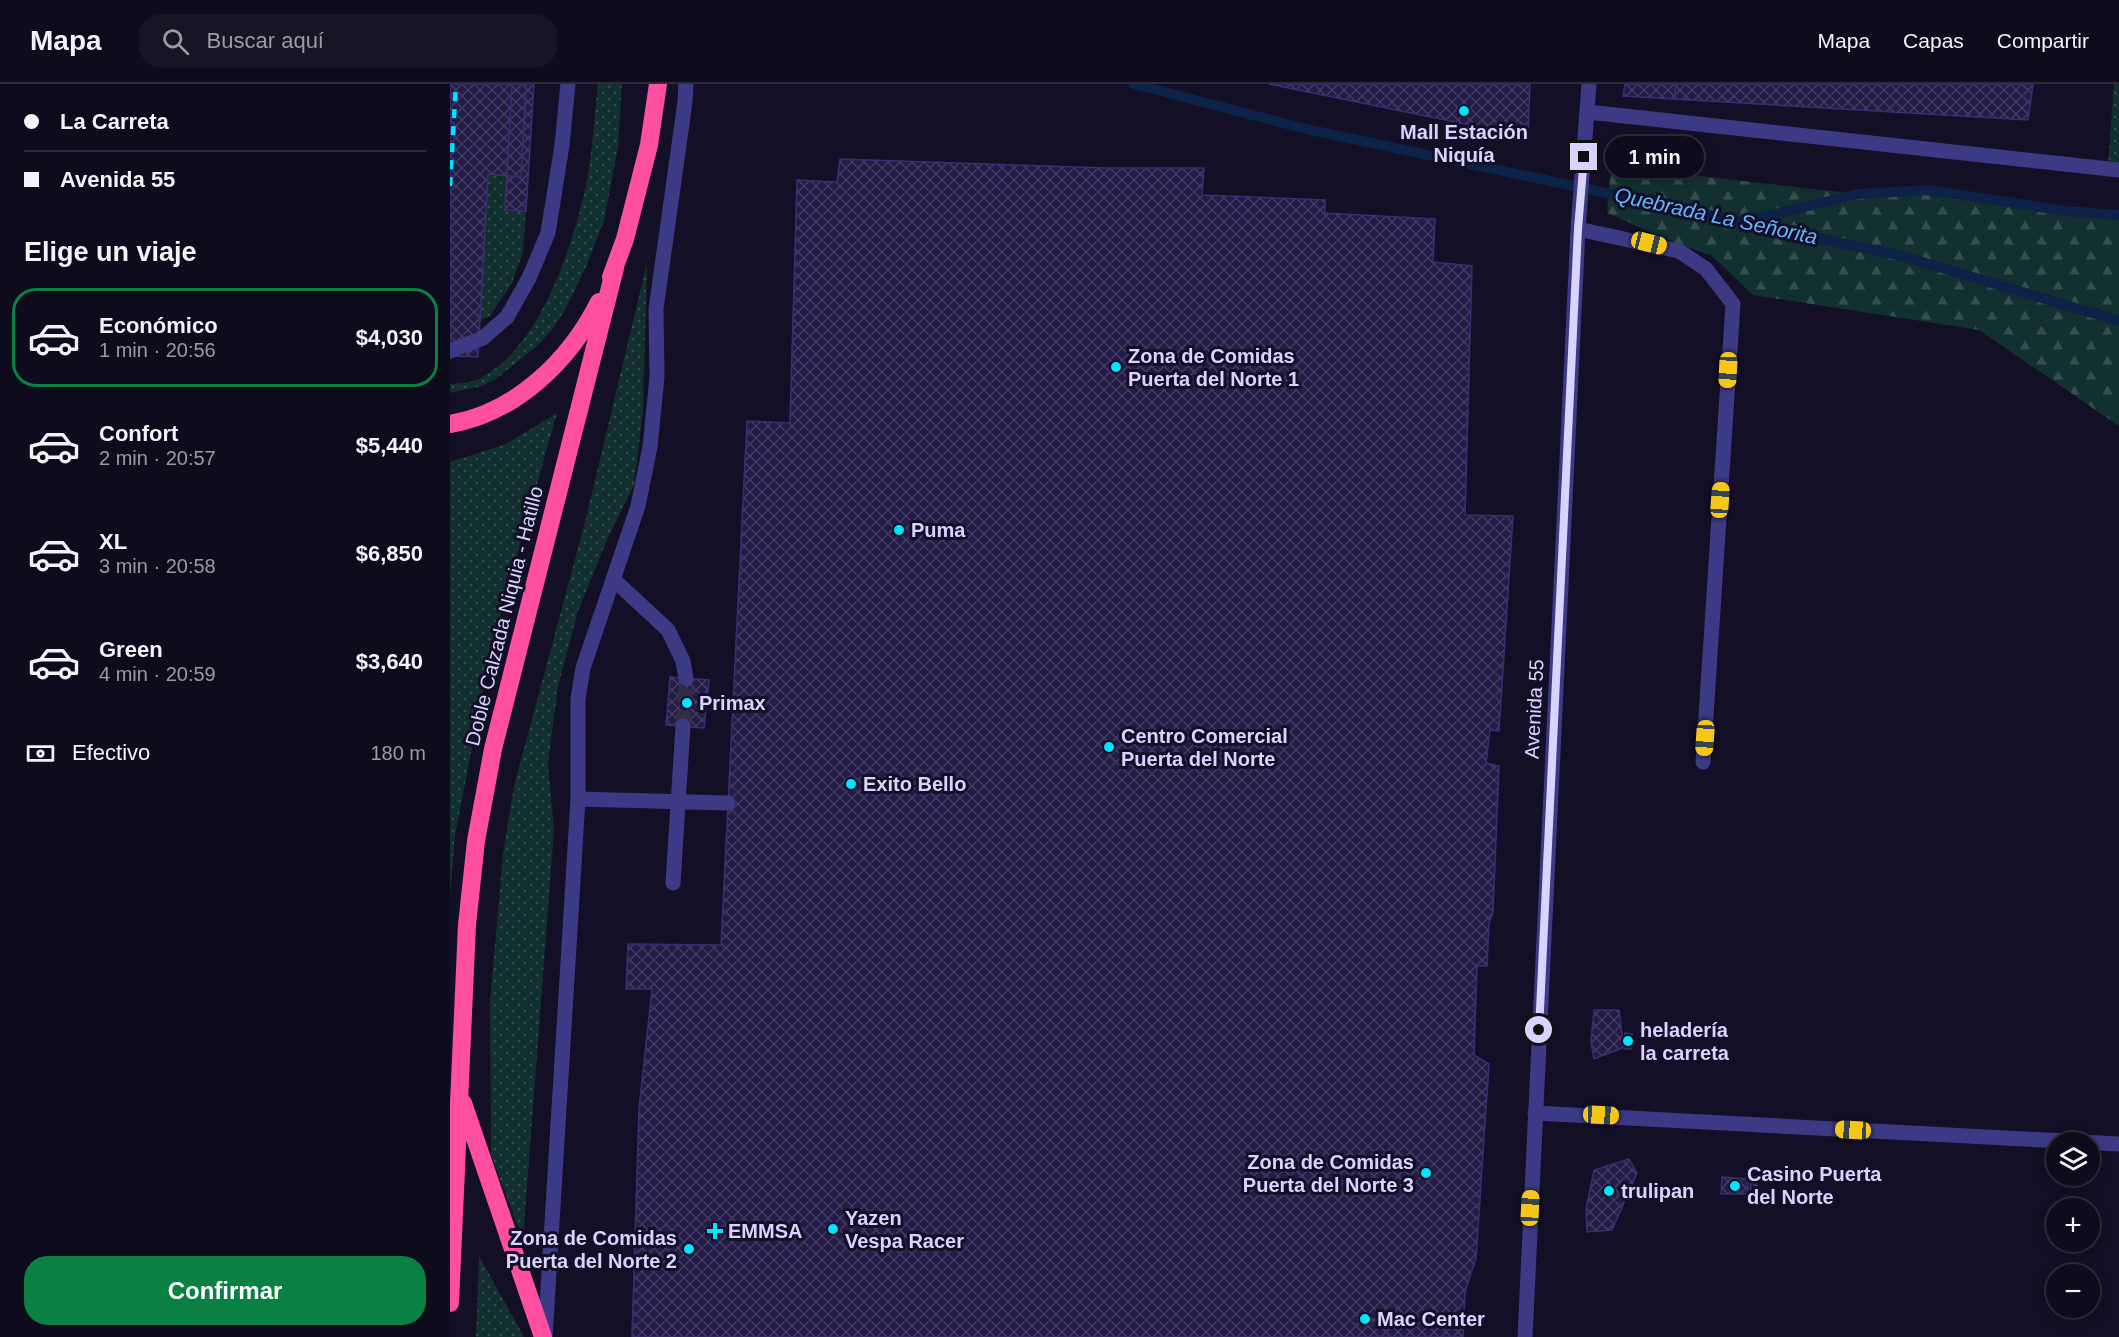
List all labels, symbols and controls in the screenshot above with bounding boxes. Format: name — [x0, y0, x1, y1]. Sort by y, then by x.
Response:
search box — [138, 14, 558, 68]
text: Mapa — [30, 25, 102, 56]
icon: search — [159, 25, 192, 58]
text: Buscar aquí — [207, 28, 324, 53]
text: Mapa — [1818, 29, 1870, 52]
text: Capas — [1903, 29, 1964, 52]
text: Compartir — [1997, 29, 2089, 52]
marker: Mall Estación Niquía — [1457, 104, 1471, 118]
text: La Carreta — [60, 109, 169, 134]
place label: Mall Estación Niquía — [1400, 121, 1528, 166]
callout: 1 min — [1605, 136, 1704, 178]
route end — [1570, 143, 1597, 170]
text: 1 min — [1628, 146, 1681, 168]
text: Avenida 55 — [60, 167, 175, 192]
water label: Quebrada La Señorita — [1613, 183, 1820, 248]
car — [1629, 230, 1669, 256]
text: Elige un viaje — [24, 237, 197, 267]
icon: car — [27, 311, 81, 365]
text: Económico — [99, 313, 218, 338]
text: $4,030 — [356, 325, 423, 350]
text: 1 min · 20:56 — [99, 339, 216, 361]
place label: Zona de Comidas Puerta del Norte 1 — [1128, 345, 1299, 390]
car — [1718, 352, 1738, 388]
marker: Zona de Comidas Puerta del Norte 1 — [1109, 360, 1123, 374]
icon: car — [27, 419, 81, 473]
text: Confort — [99, 421, 178, 446]
text: $5,440 — [356, 433, 423, 458]
text: 2 min · 20:57 — [99, 447, 216, 469]
car — [1710, 481, 1730, 519]
street label: Doble Calzada Niquia - Hatillo — [461, 484, 547, 748]
place label: Puma — [911, 519, 966, 541]
marker: Puma — [892, 523, 906, 537]
icon: car — [27, 527, 81, 581]
text: XL — [99, 529, 127, 554]
text: $6,850 — [356, 541, 423, 566]
text: 3 min · 20:58 — [99, 555, 216, 577]
icon: car — [27, 635, 81, 689]
text: Green — [99, 637, 163, 662]
text: $3,640 — [356, 649, 423, 674]
street label: Avenida 55 — [1520, 659, 1548, 759]
text: 4 min · 20:59 — [99, 663, 216, 685]
place label: Primax — [699, 692, 766, 714]
marker: Primax — [680, 696, 694, 710]
car — [1695, 719, 1715, 757]
place label: Centro Comercial Puerta del Norte — [1121, 725, 1288, 770]
icon: cash — [24, 737, 57, 770]
text: Efectivo — [72, 740, 150, 765]
marker: Centro Comercial Puerta del Norte — [1102, 740, 1116, 754]
text: 180 m — [370, 742, 426, 764]
place label: Exito Bello — [863, 773, 966, 795]
marker: Exito Bello — [844, 777, 858, 791]
route start — [1525, 1016, 1552, 1043]
place label: heladería la carreta — [1640, 1019, 1730, 1064]
marker: heladería la carreta — [1621, 1034, 1635, 1048]
car — [1583, 1105, 1619, 1125]
car — [1835, 1120, 1871, 1140]
map controls — [2046, 1132, 2100, 1318]
button: layers — [2046, 1132, 2100, 1186]
place label: Zona de Comidas Puerta del Norte 3 — [1243, 1151, 1414, 1196]
place label: Casino Puerta del Norte — [1747, 1163, 1882, 1208]
marker: Zona de Comidas Puerta del Norte 3 — [1419, 1166, 1433, 1180]
marker: Casino Puerta del Norte — [1728, 1179, 1742, 1193]
place label: trulipan — [1621, 1180, 1694, 1202]
marker: trulipan — [1602, 1184, 1616, 1198]
car — [1520, 1190, 1540, 1226]
button: + — [2046, 1198, 2100, 1252]
place label: Yazen Vespa Racer — [845, 1207, 964, 1252]
place label: EMMSA — [728, 1220, 802, 1242]
marker: EMMSA — [706, 1222, 724, 1240]
marker: Yazen Vespa Racer — [826, 1222, 840, 1236]
place label: Zona de Comidas Puerta del Norte 2 — [506, 1227, 677, 1272]
marker: Zona de Comidas Puerta del Norte 2 — [682, 1242, 696, 1256]
button: Confirmar — [24, 1256, 426, 1325]
button: − — [2046, 1264, 2100, 1318]
place label: Mac Center — [1377, 1308, 1485, 1330]
marker: Mac Center — [1358, 1312, 1372, 1326]

